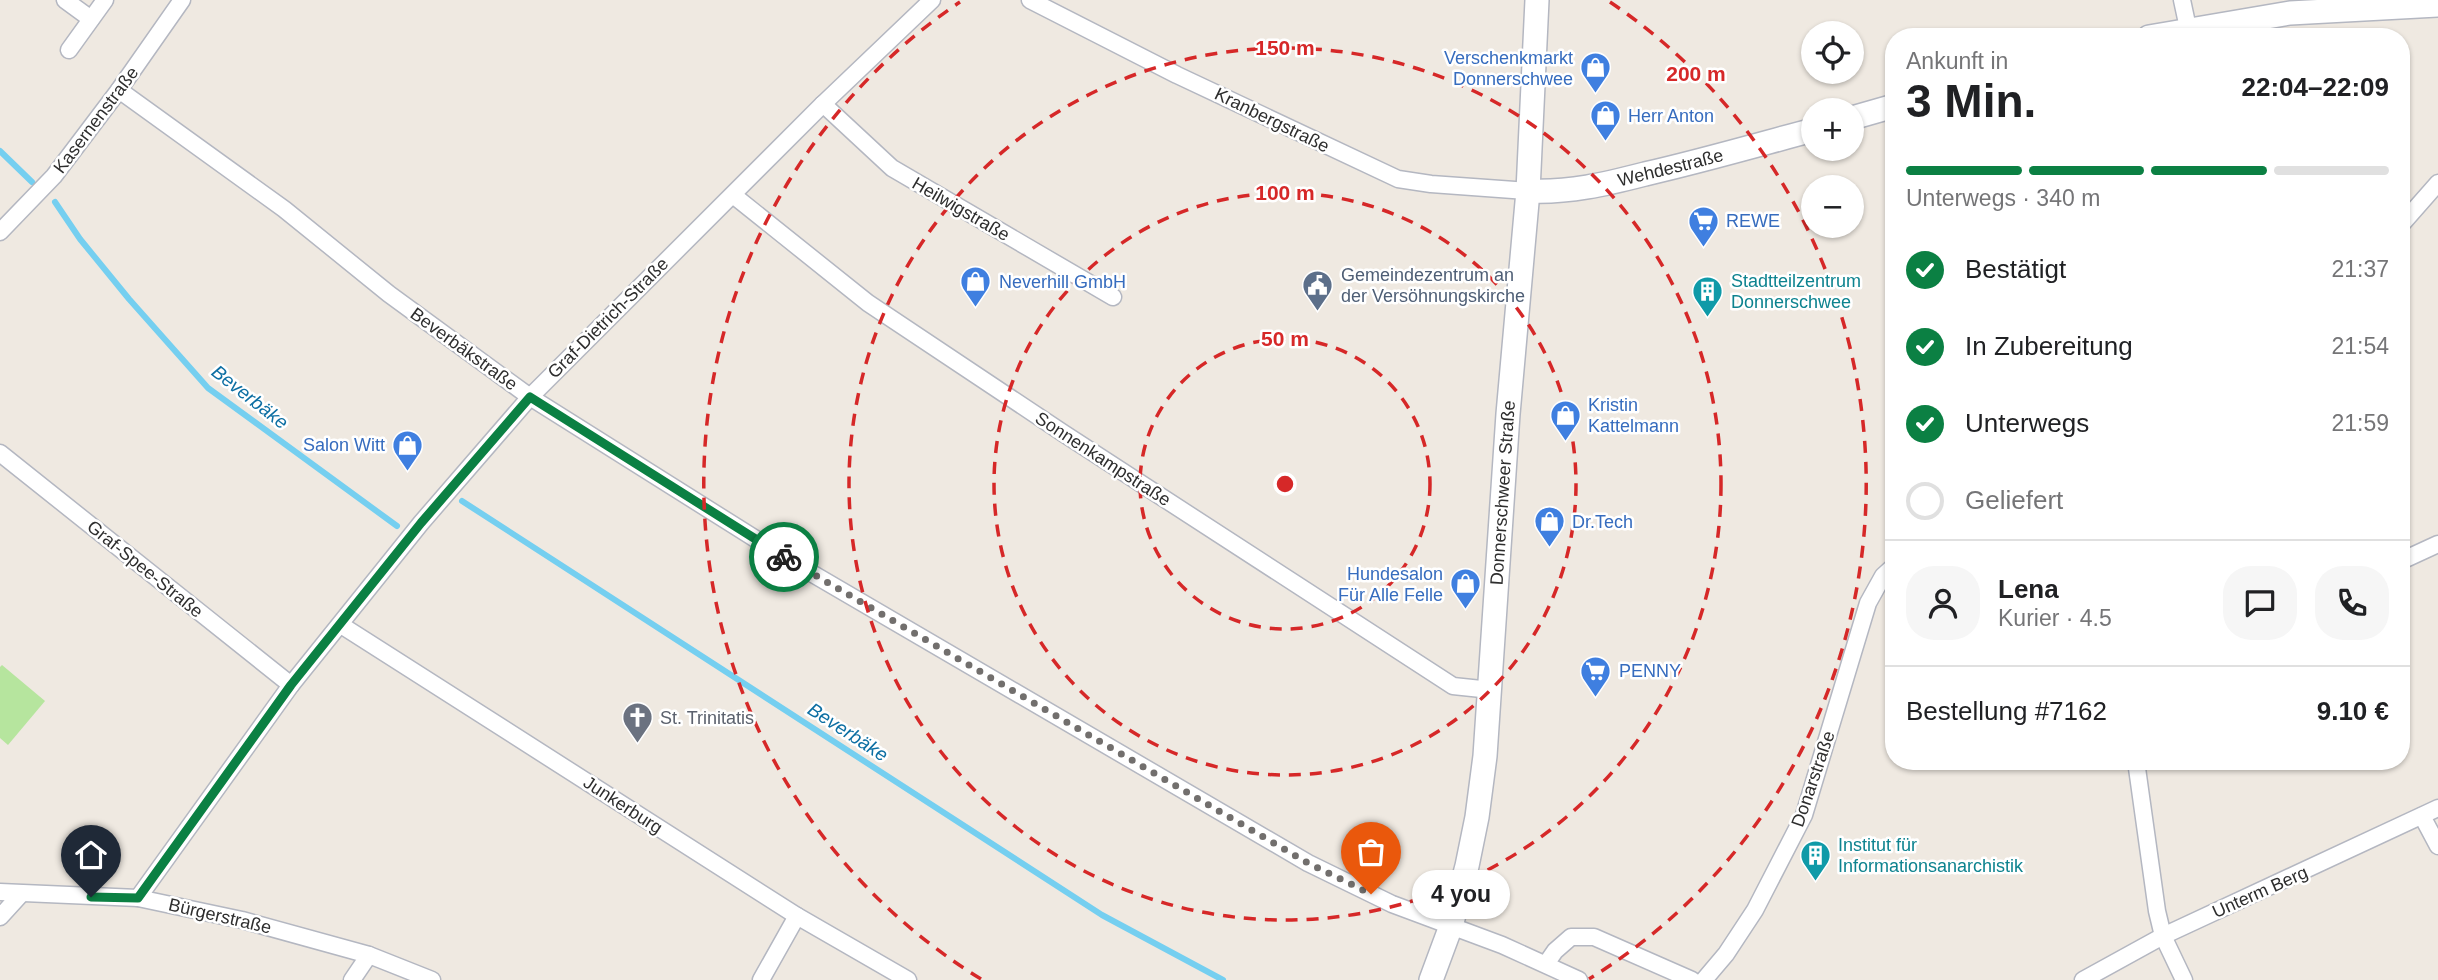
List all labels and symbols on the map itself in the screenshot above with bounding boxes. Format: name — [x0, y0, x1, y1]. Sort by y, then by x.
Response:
text: 150 m — [1255, 36, 1315, 59]
place label: Verschenkmarkt Donnerschwee — [1444, 48, 1573, 89]
shop icon: Verschenkmarkt Donnerschwee — [1579, 51, 1613, 95]
text: 200 m — [1666, 62, 1726, 85]
street label: Kasernenstraße — [49, 63, 143, 177]
street label: Kranbergstraße — [1211, 84, 1333, 156]
shop icon: Herr Anton — [1588, 99, 1622, 143]
place label: Herr Anton — [1628, 106, 1714, 126]
street label: Wehdestraße — [1616, 145, 1725, 190]
street label: Heilwigstraße — [909, 173, 1013, 245]
text: 100 m — [1255, 181, 1315, 204]
supermarket icon: REWE — [1686, 204, 1720, 248]
place label: REWE — [1726, 211, 1780, 231]
street label: Graf-Dietrich-Straße — [544, 254, 672, 382]
shop icon: Neverhill GmbH — [959, 265, 993, 309]
place label: Gemeindezentrum an der Versöhnungskirche — [1341, 265, 1525, 306]
public building icon: Gemeindezentrum an der Versöhnungskirche — [1301, 268, 1335, 312]
place label: Stadtteilzentrum Donnerschwee — [1731, 271, 1861, 312]
place label: Neverhill GmbH — [999, 272, 1126, 292]
building icon: Stadtteilzentrum Donnerschwee — [1691, 274, 1725, 318]
street label: Beverbäkstraße — [407, 304, 521, 394]
text: 50 m — [1261, 327, 1309, 350]
water label: Beverbäke — [208, 361, 292, 433]
place label: Kristin Kattelmann — [1588, 395, 1679, 436]
shop icon: Kristin Kattelmann — [1548, 398, 1582, 442]
street label: Donnerschweer Straße — [1487, 400, 1519, 586]
street label: Sonnenkampstraße — [1032, 408, 1174, 510]
shop icon: Salon Witt — [391, 428, 425, 472]
place label: Salon Witt — [303, 435, 385, 455]
centre of rings — [1273, 472, 1297, 496]
shop icon: Dr.Tech — [1532, 505, 1566, 549]
place label: Dr.Tech — [1572, 512, 1633, 532]
street label: Graf-Spee-Straße — [83, 516, 207, 622]
courier — [749, 522, 819, 592]
place label: Hundesalon Für Alle Felle — [1338, 564, 1443, 605]
shop icon: Hundesalon Für Alle Felle — [1449, 567, 1483, 611]
supermarket icon: PENNY — [1579, 654, 1613, 698]
place label: PENNY — [1619, 661, 1681, 681]
water label: Beverbäke — [804, 698, 892, 766]
church icon: St. Trinitatis — [620, 701, 654, 745]
place label: St. Trinitatis — [660, 708, 754, 728]
street label: Donarstraße — [1787, 728, 1839, 830]
street label: Junkerburg — [580, 772, 666, 838]
pin — [1341, 822, 1401, 894]
pin — [61, 825, 121, 897]
place label: Institut für Informationsanarchistik — [1838, 835, 2024, 876]
building icon: Institut für Informationsanarchistik — [1798, 838, 1832, 882]
street label: Unterm Berg — [2209, 862, 2311, 922]
callout: 4 you — [1413, 870, 1511, 918]
street label: Bürgerstraße — [167, 894, 273, 938]

